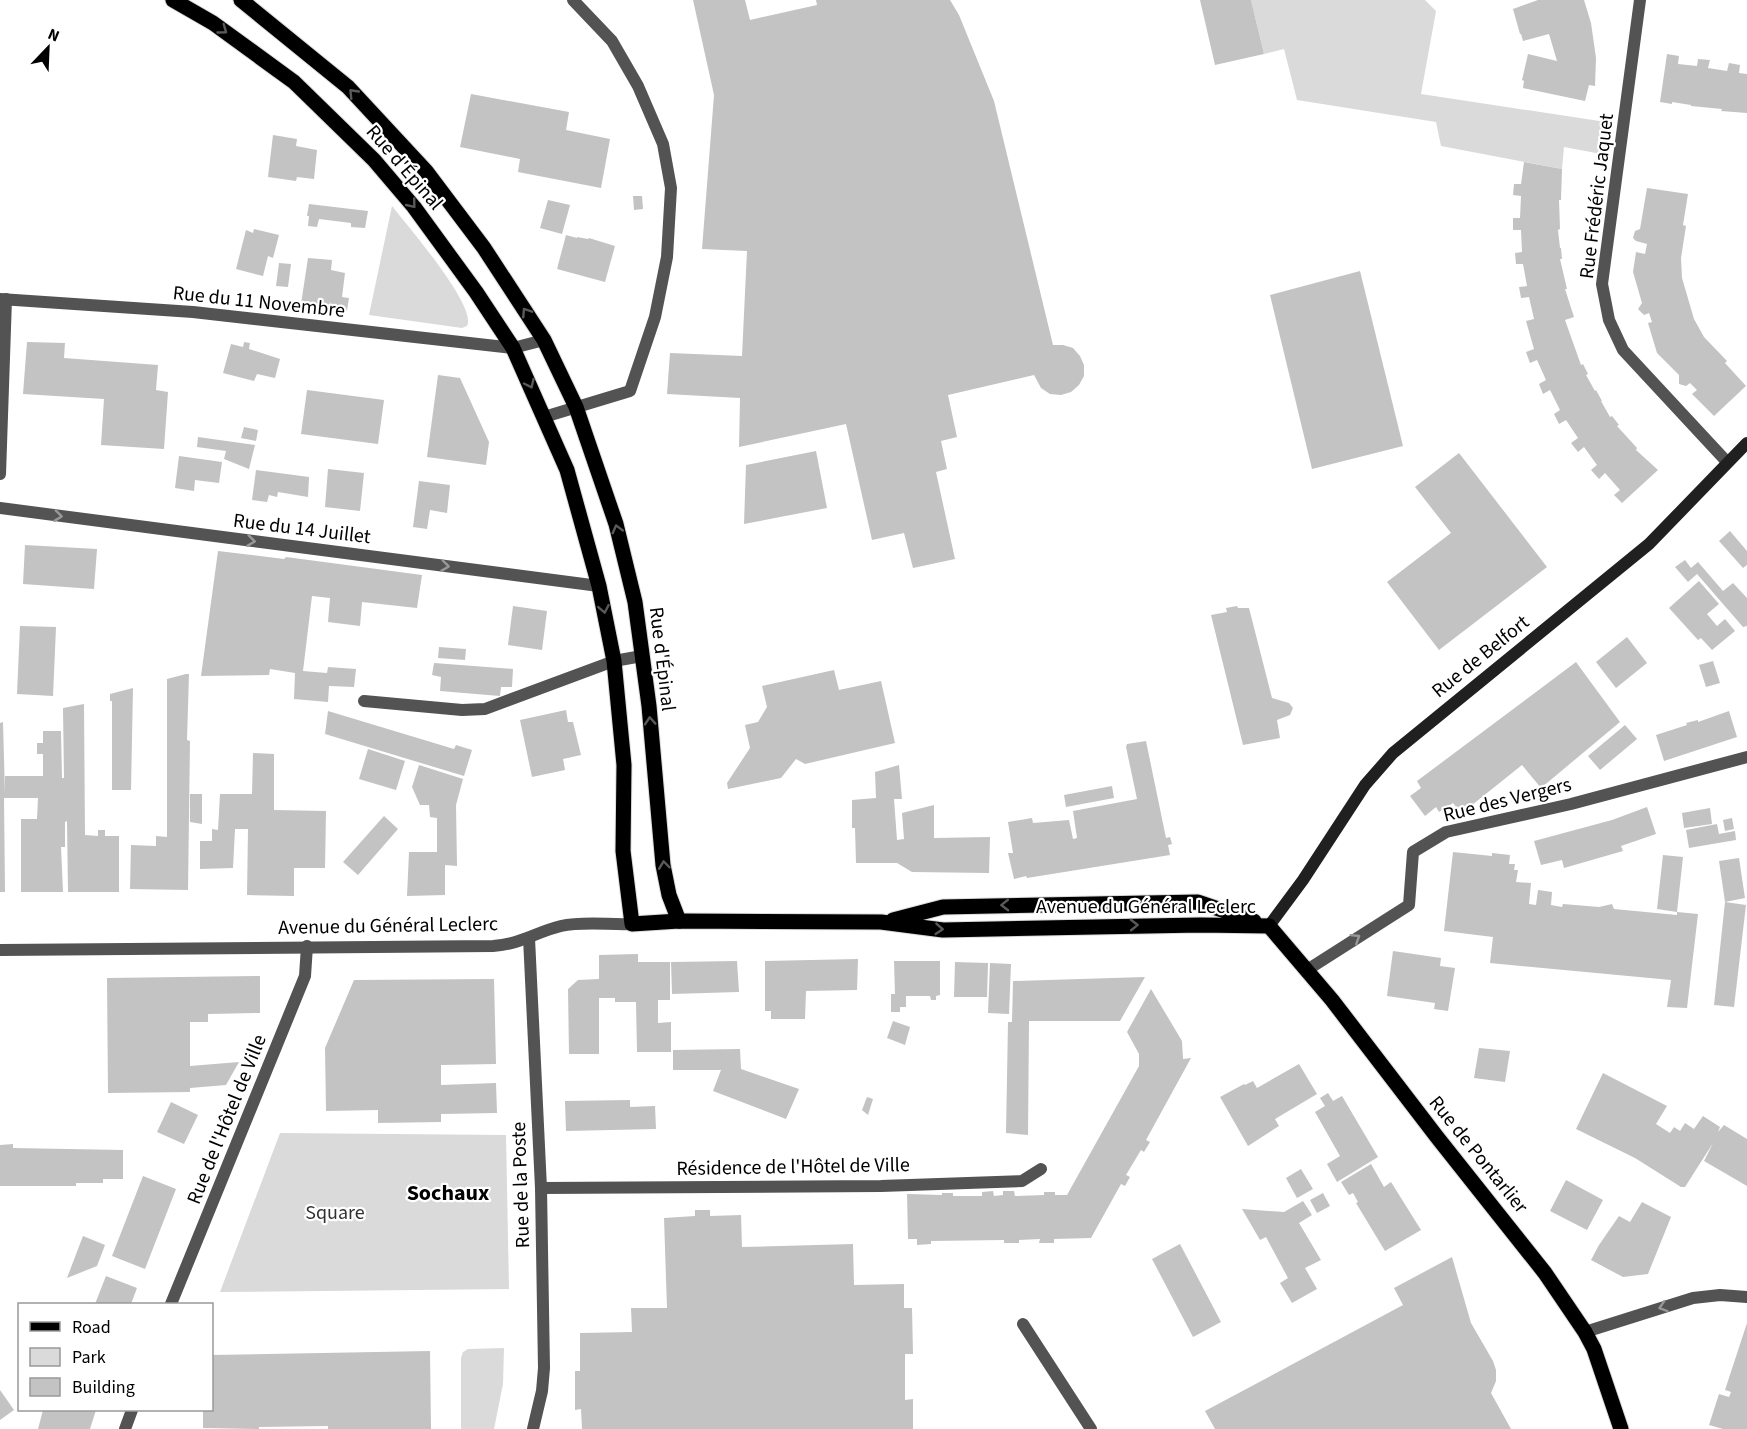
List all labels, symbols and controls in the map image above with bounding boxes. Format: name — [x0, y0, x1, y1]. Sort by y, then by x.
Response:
north arrow — [18, 18, 78, 78]
text: N — [44, 23, 63, 47]
one-way arrow — [216, 23, 227, 34]
one-way arrow — [350, 90, 361, 101]
street label: Rue Frédéric Jaquet — [1573, 112, 1621, 280]
street label: Rue d'Épinal — [359, 119, 449, 216]
one-way arrow — [404, 197, 415, 208]
street label: Rue du 11 Novembre — [171, 279, 347, 325]
one-way arrow — [522, 307, 533, 318]
one-way arrow — [522, 378, 534, 389]
street label: Rue du 14 Juillet — [232, 507, 372, 551]
one-way arrow — [53, 509, 63, 521]
one-way arrow — [612, 524, 624, 535]
one-way arrow — [247, 534, 256, 546]
one-way arrow — [440, 559, 449, 571]
one-way arrow — [597, 604, 610, 614]
street label: Rue d'Épinal — [642, 605, 682, 713]
street label: Rue de Belfort — [1426, 609, 1536, 705]
one-way arrow — [644, 716, 657, 725]
street label: Rue des Vergers — [1440, 771, 1574, 829]
one-way arrow — [658, 860, 670, 869]
street label: Avenue du Général Leclerc — [1036, 893, 1256, 921]
one-way arrow — [1000, 899, 1009, 912]
street label: Avenue du Général Leclerc — [278, 910, 498, 942]
one-way arrow — [1129, 919, 1138, 932]
one-way arrow — [935, 922, 944, 935]
one-way arrow — [1350, 934, 1360, 946]
street label: Rue de l'Hôtel de Ville — [180, 1030, 274, 1208]
street label: Rue de Pontarlier — [1422, 1090, 1534, 1219]
street label: Rue de la Poste — [505, 1121, 537, 1249]
street label: Résidence de l'Hôtel de Ville — [676, 1151, 910, 1183]
district label: Sochaux — [407, 1177, 489, 1209]
park label: Square — [305, 1199, 365, 1227]
one-way arrow — [1658, 1300, 1669, 1312]
legend — [18, 1303, 213, 1411]
text: Road — [72, 1315, 111, 1340]
text: Park — [72, 1345, 106, 1370]
text: Building — [72, 1375, 135, 1400]

